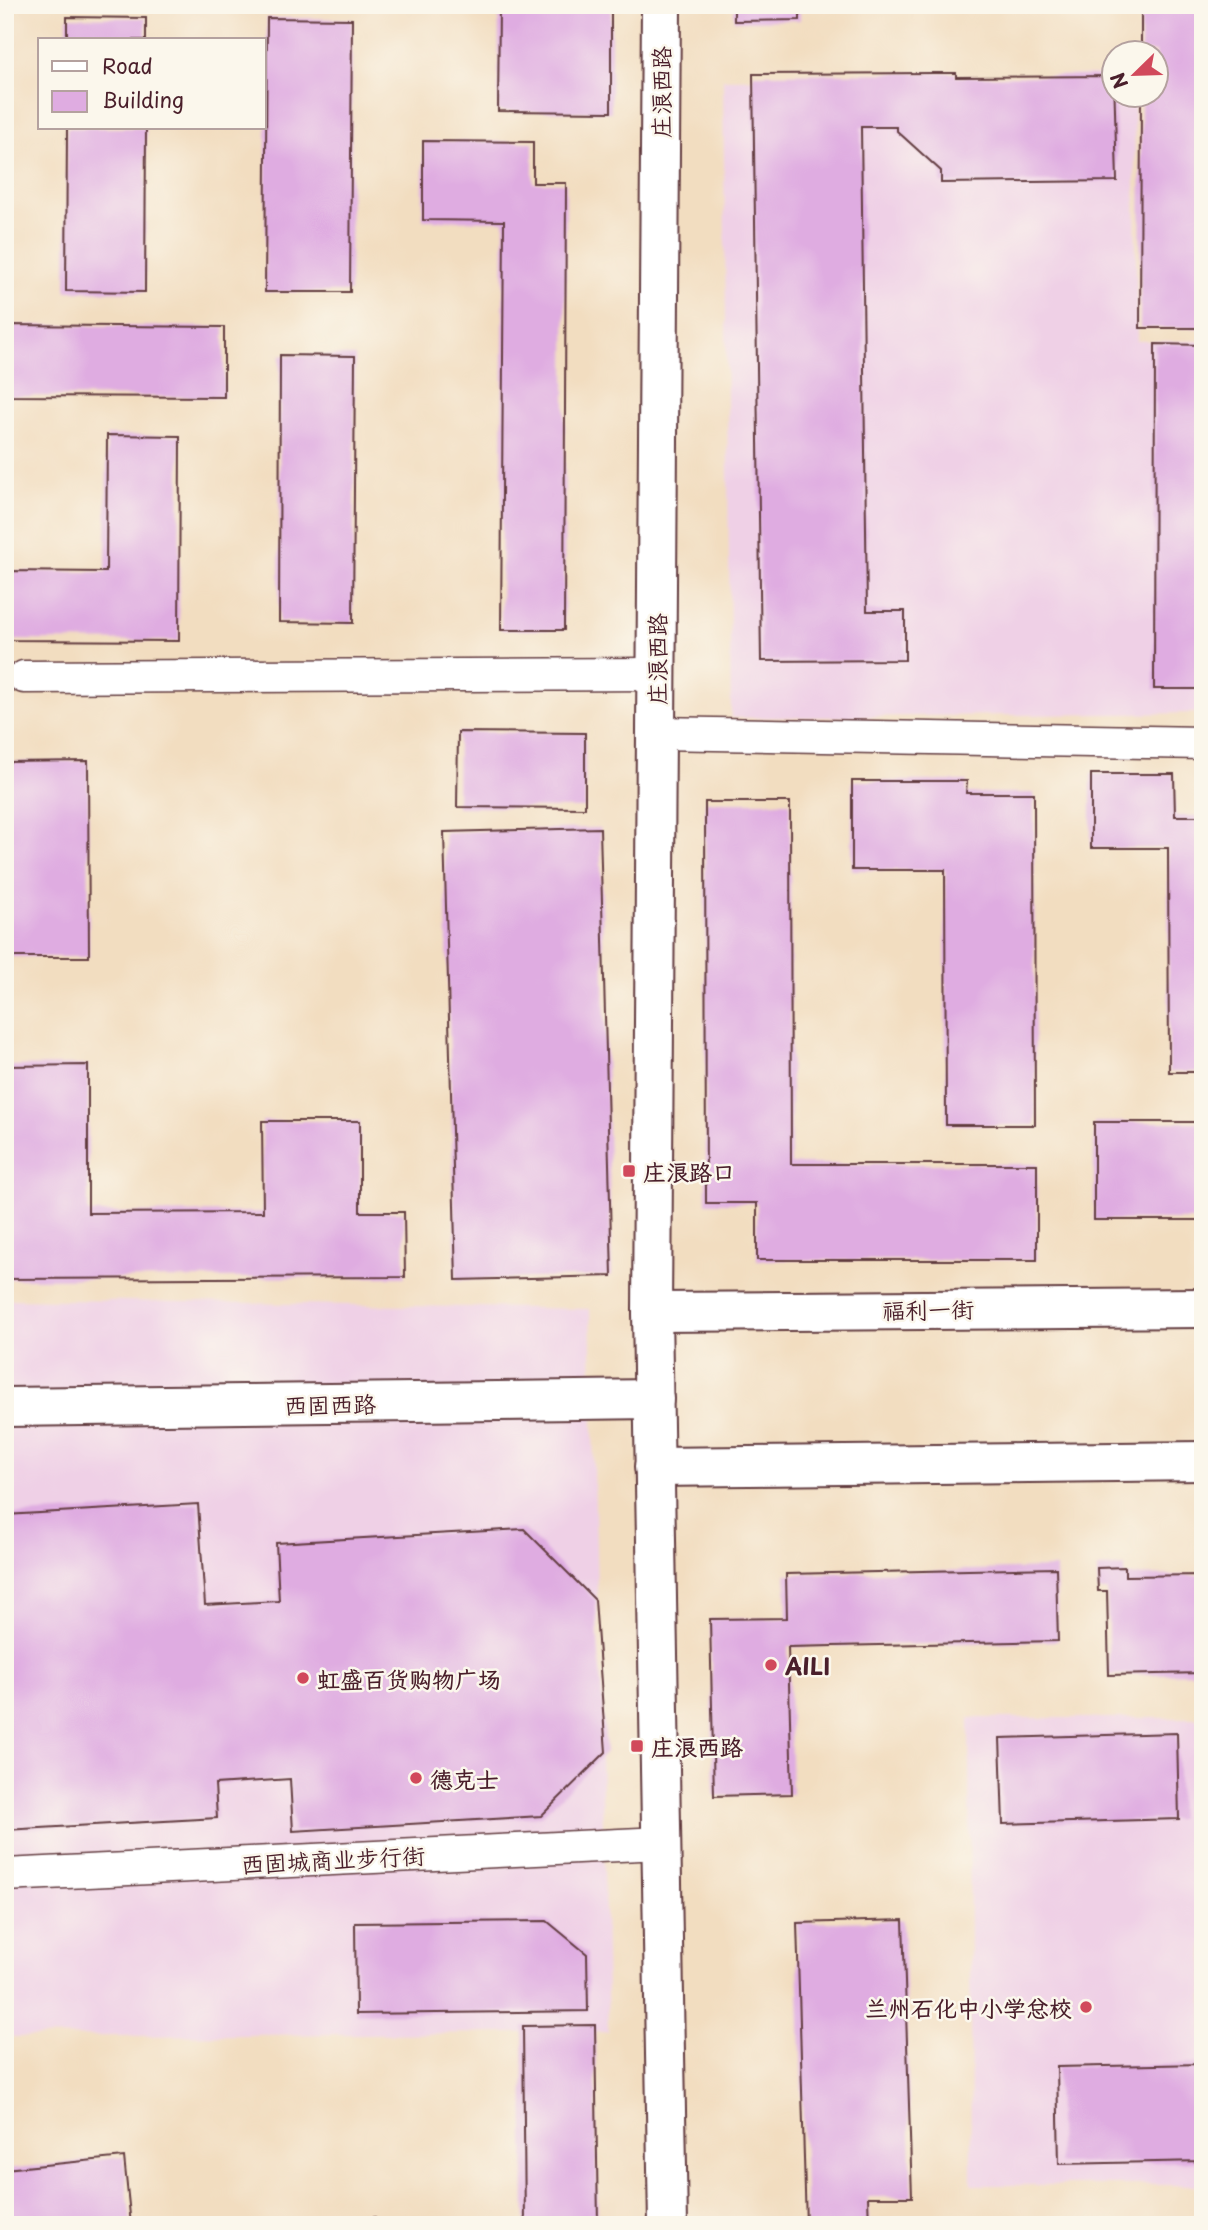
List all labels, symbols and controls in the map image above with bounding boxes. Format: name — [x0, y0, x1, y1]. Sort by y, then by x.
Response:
legend — [38, 38, 266, 130]
north arrow — [1100, 38, 1170, 108]
street label: 庄浪西路 — [643, 46, 678, 138]
text: Road — [102, 49, 153, 81]
text: N — [1103, 69, 1134, 93]
text: Building — [102, 83, 184, 115]
street label: 庄浪西路 — [639, 613, 674, 705]
place label: 庄浪路口 — [643, 1154, 735, 1189]
marker: 庄浪路口 — [621, 1163, 637, 1179]
street label: 福利一街 — [882, 1291, 974, 1327]
street label: 西固西路 — [284, 1386, 376, 1422]
place label: AILI — [784, 1648, 830, 1683]
marker: AILI — [763, 1657, 779, 1673]
place label: 虹盛百货购物广场 — [317, 1661, 501, 1696]
marker: 虹盛百货购物广场 — [295, 1670, 311, 1686]
place label: 庄浪西路 — [651, 1729, 743, 1764]
marker: 庄浪西路 — [629, 1738, 645, 1754]
place label: 德克士 — [430, 1761, 499, 1796]
marker: 德克士 — [408, 1770, 424, 1786]
street label: 西固城商业步行街 — [240, 1837, 426, 1881]
place label: 兰州石化中小学总校 — [865, 1990, 1072, 2025]
marker: 兰州石化中小学总校 — [1078, 1999, 1094, 2015]

